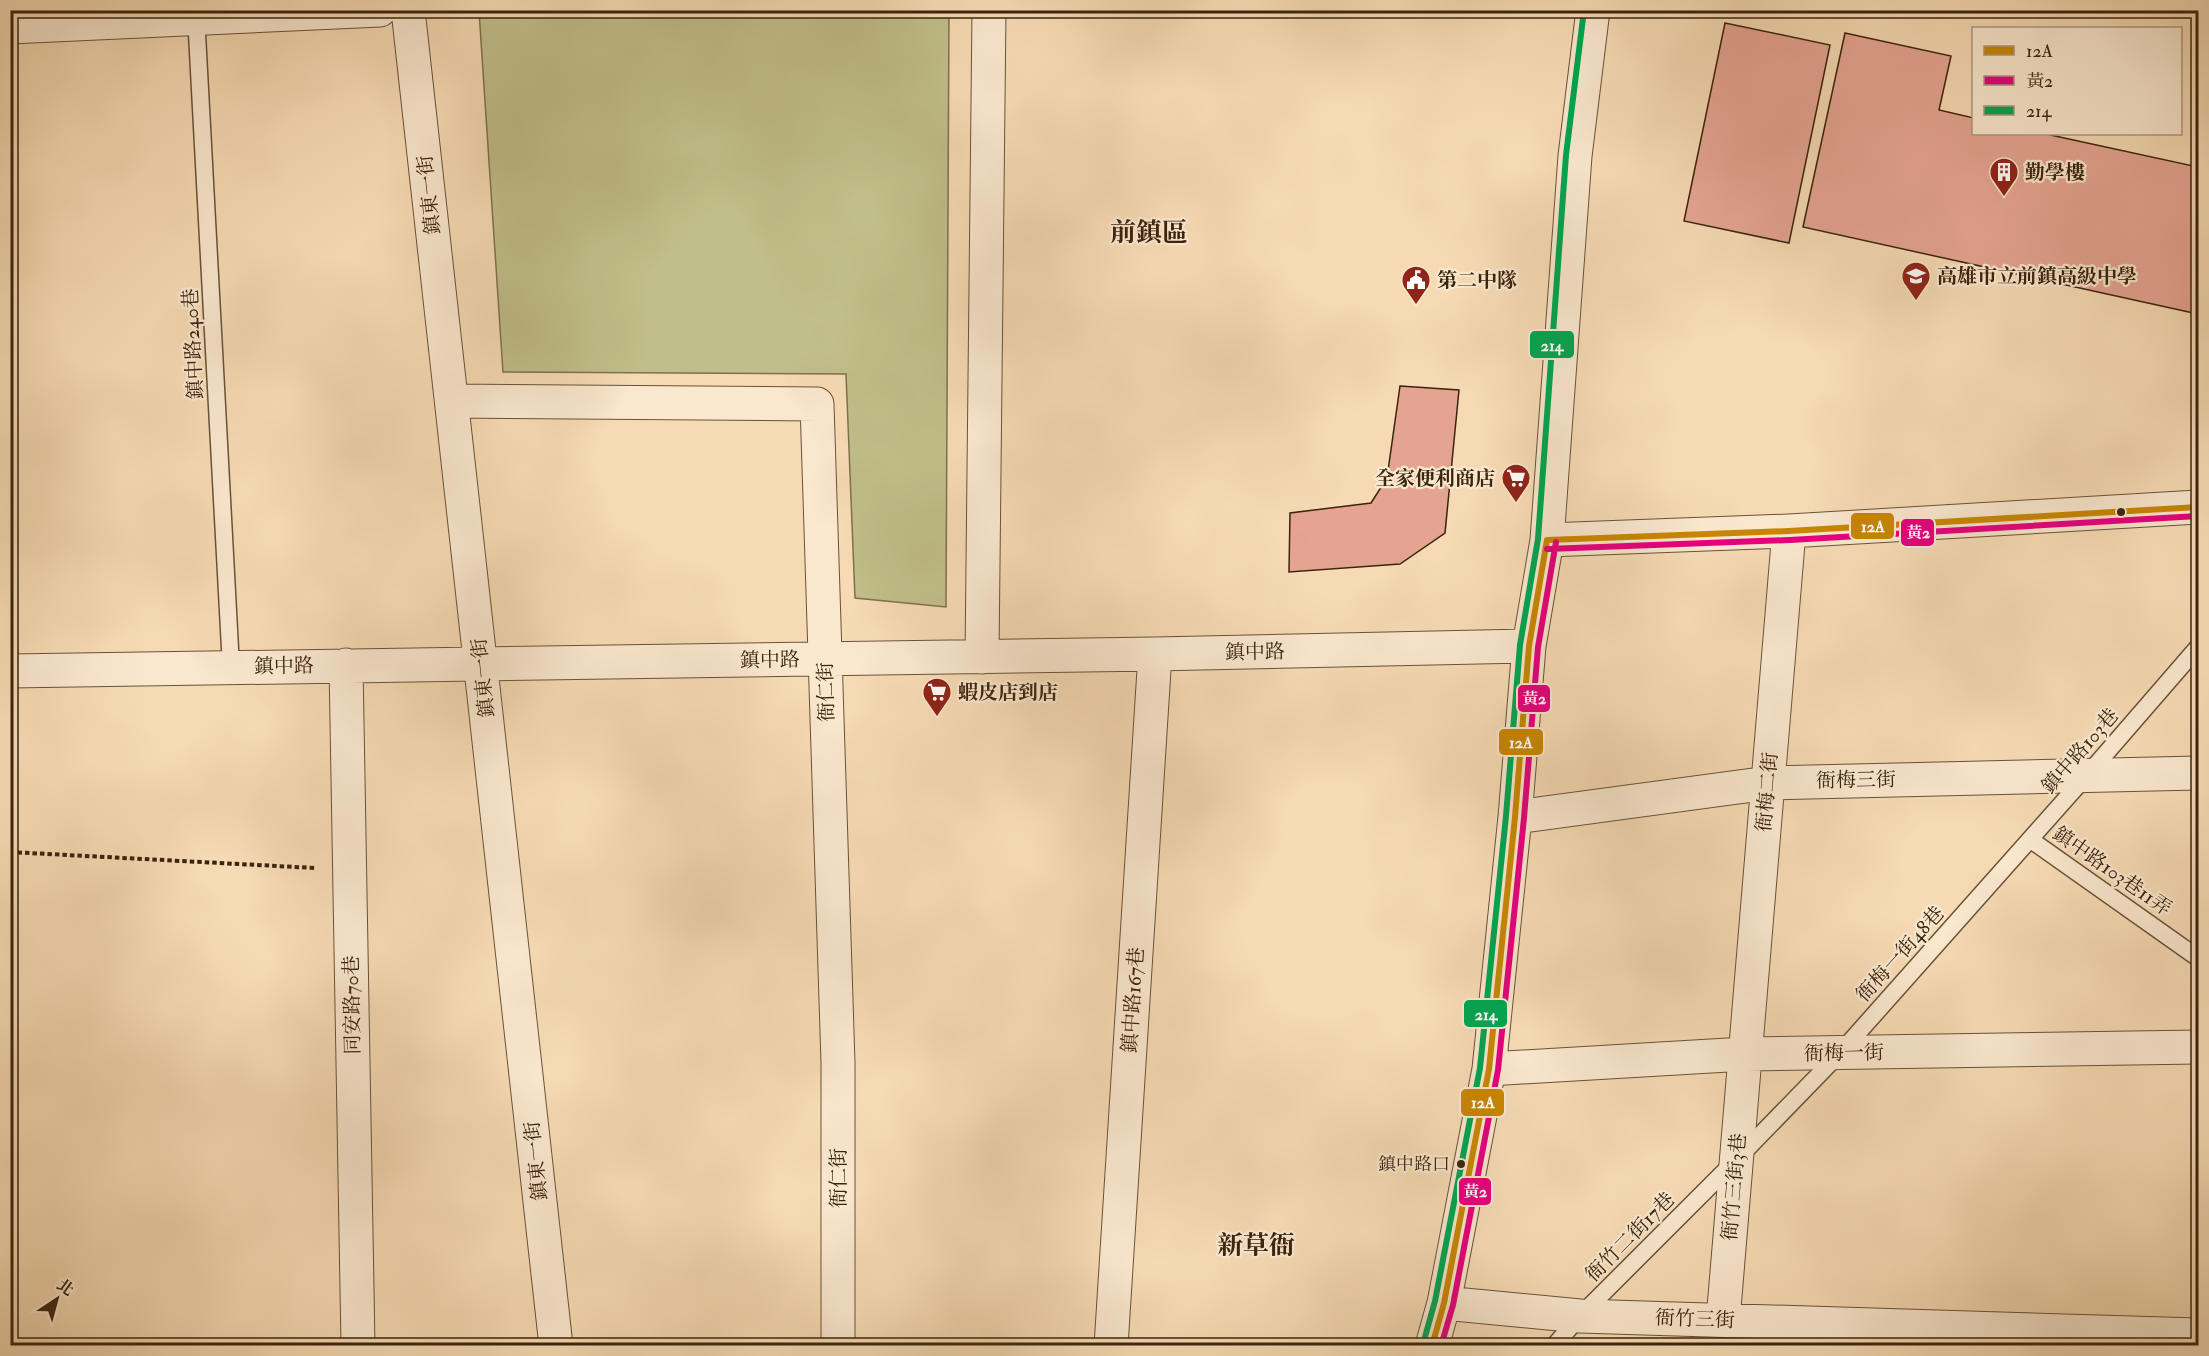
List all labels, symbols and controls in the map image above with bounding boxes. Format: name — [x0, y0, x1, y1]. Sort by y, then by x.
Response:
legend — [1972, 27, 2182, 135]
text: 12A — [2026, 40, 2054, 63]
text: 黃2 — [2026, 70, 2053, 93]
text: 214 — [2026, 100, 2053, 123]
street label: 鎮東一街 — [412, 154, 446, 236]
building icon: 勤學樓 — [1988, 156, 2020, 198]
place label: 勤學樓 — [2025, 160, 2085, 185]
district label: 前鎮區 — [1110, 217, 1188, 249]
school or university icon: 高雄市立前鎮高級中學 — [1900, 260, 1932, 302]
public building icon: 第二中隊 — [1400, 264, 1432, 306]
place label: 高雄市立前鎮高級中學 — [1937, 264, 2137, 289]
place label: 第二中隊 — [1437, 268, 1517, 293]
street label: 鎮中路240巷 — [178, 288, 208, 400]
line badge: 214 — [1529, 330, 1575, 359]
text: 214 — [1541, 336, 1565, 356]
supermarket icon: 全家便利商店 — [1500, 462, 1532, 504]
place label: 全家便利商店 — [1375, 466, 1495, 491]
unlabelled marker — [2115, 506, 2127, 518]
line badge: 12A — [1850, 512, 1895, 540]
text: 12A — [1861, 517, 1886, 537]
line badge: 黃2 — [1900, 518, 1935, 547]
text: 黃2 — [1906, 523, 1930, 543]
street label: 鎮東一街 — [466, 637, 500, 719]
street label: 鎮中路 — [1225, 639, 1285, 665]
street label: 鎮中路 — [740, 647, 800, 673]
street label: 鎮中路 — [254, 653, 314, 679]
street label: 衙仁街 — [812, 662, 840, 722]
supermarket icon: 蝦皮店到店 — [921, 676, 953, 718]
place label: 蝦皮店到店 — [958, 680, 1058, 705]
line badge: 黃2 — [1517, 684, 1551, 713]
text: 黃2 — [1522, 689, 1546, 709]
street label: 鎮中路103巷 — [2036, 703, 2124, 799]
line badge: 12A — [1498, 728, 1544, 756]
text: 12A — [1509, 733, 1534, 753]
street label: 衙梅二街 — [1751, 751, 1783, 833]
street label: 衙梅三街 — [1816, 767, 1896, 793]
street label: 鎮中路103巷11弄 — [2048, 821, 2176, 921]
street label: 衙梅一街48巷 — [1851, 901, 1949, 1007]
street label: 鎮中路167巷 — [1117, 946, 1149, 1054]
street label: 同安路70巷 — [339, 955, 365, 1055]
line badge: 214 — [1463, 999, 1508, 1028]
text: 214 — [1475, 1005, 1499, 1025]
street label: 衙梅一街 — [1804, 1040, 1884, 1066]
line badge: 12A — [1460, 1088, 1505, 1117]
text: 12A — [1471, 1093, 1496, 1113]
street label: 鎮東一街 — [519, 1120, 553, 1202]
street label: 衙竹三街3巷 — [1717, 1132, 1751, 1242]
street label: 衙仁街 — [826, 1148, 851, 1208]
place label: 鎮中路口 — [1378, 1153, 1450, 1176]
marker: 鎮中路口 — [1455, 1158, 1467, 1170]
line badge: 黃2 — [1458, 1177, 1492, 1206]
text: 黃2 — [1463, 1182, 1487, 1202]
street label: 衙竹二街17巷 — [1580, 1187, 1680, 1287]
district label: 新草衙 — [1217, 1230, 1295, 1262]
north arrow — [27, 1269, 87, 1329]
text: 北 — [53, 1275, 78, 1300]
street label: 衙竹三街 — [1655, 1305, 1735, 1333]

